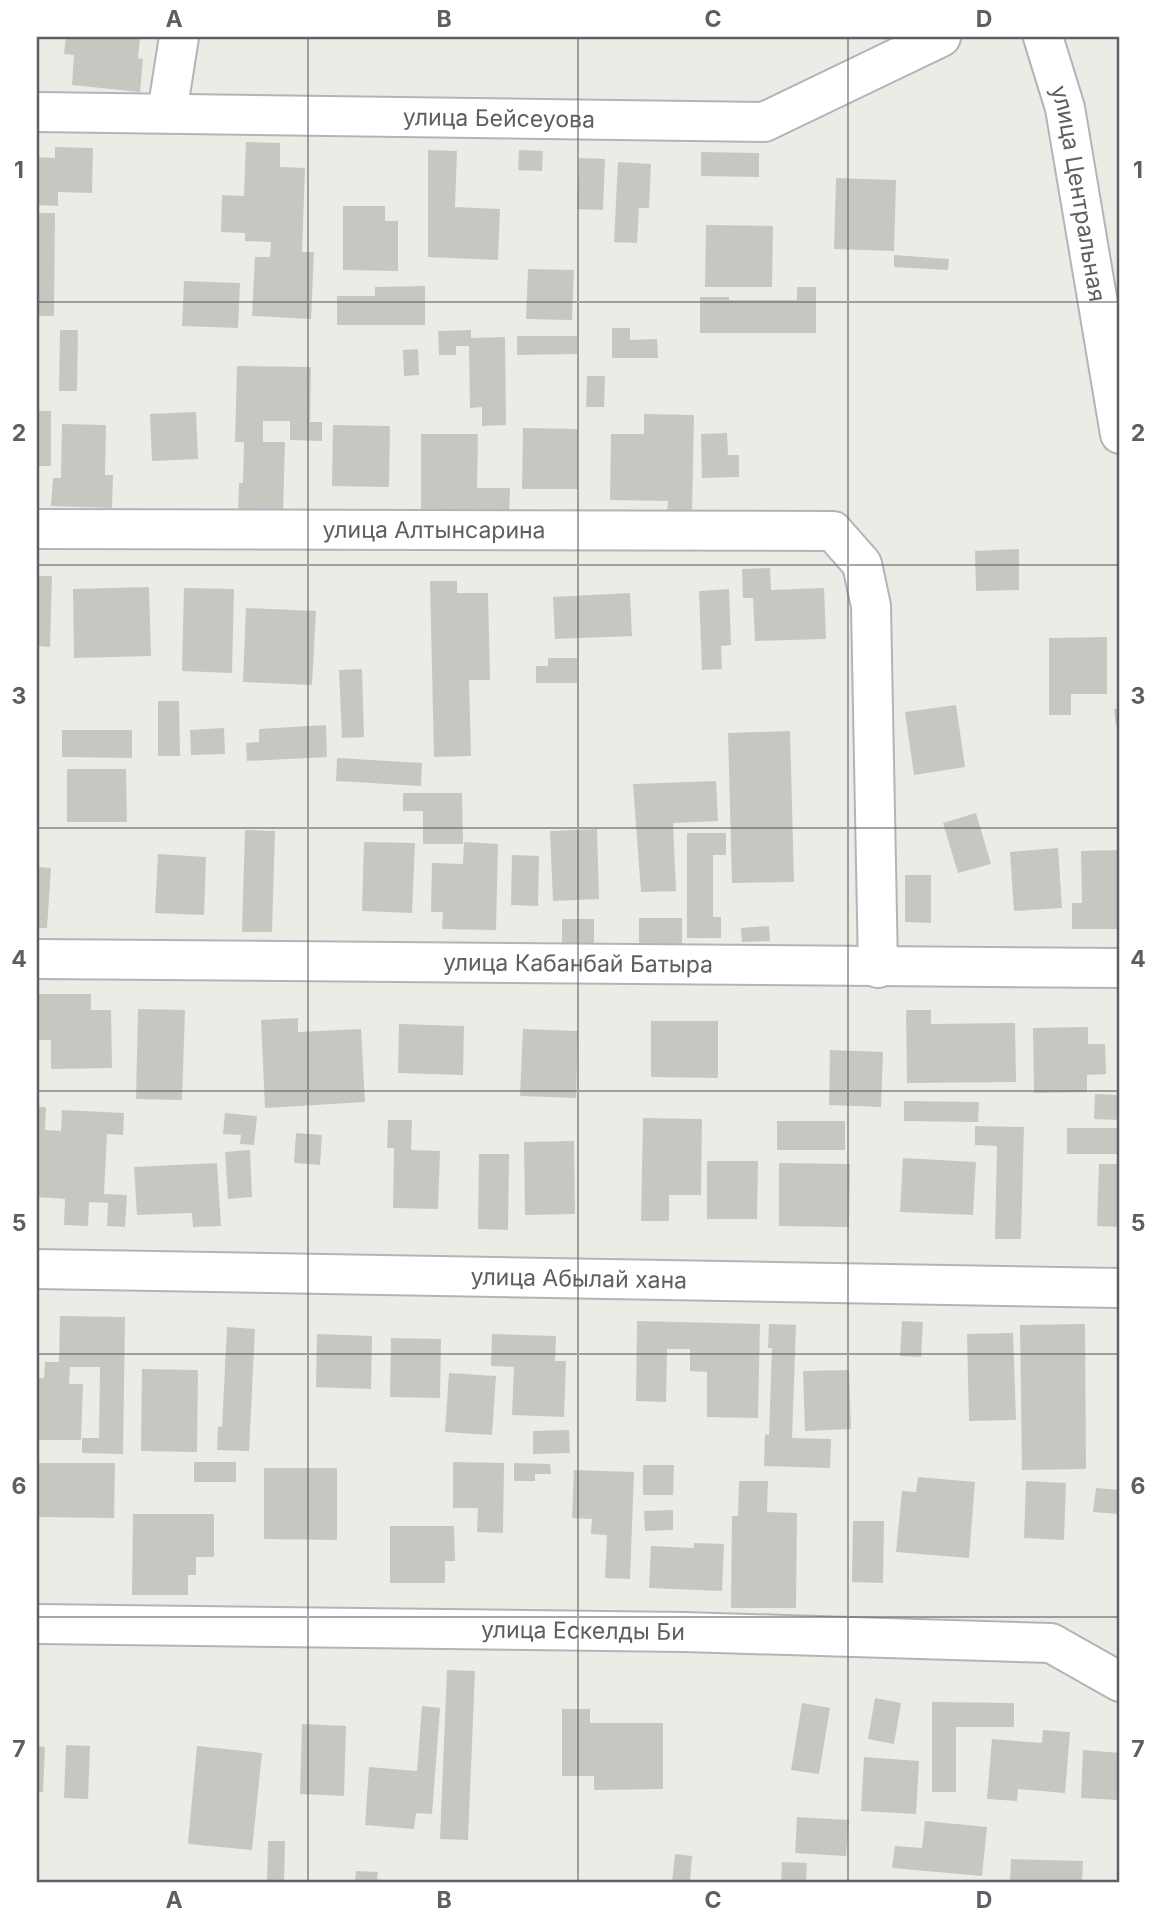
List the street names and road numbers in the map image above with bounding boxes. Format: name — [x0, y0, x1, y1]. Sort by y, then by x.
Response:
street label: улица Центральная — [1045, 82, 1111, 304]
street label: улица Бейсеуова — [403, 103, 595, 134]
street label: улица Алтынсарина — [322, 516, 546, 544]
street label: улица Кабанбай Батыра — [443, 948, 713, 979]
street label: улица Абылай хана — [470, 1263, 687, 1294]
street label: улица Ескелды Би — [481, 1615, 685, 1646]

